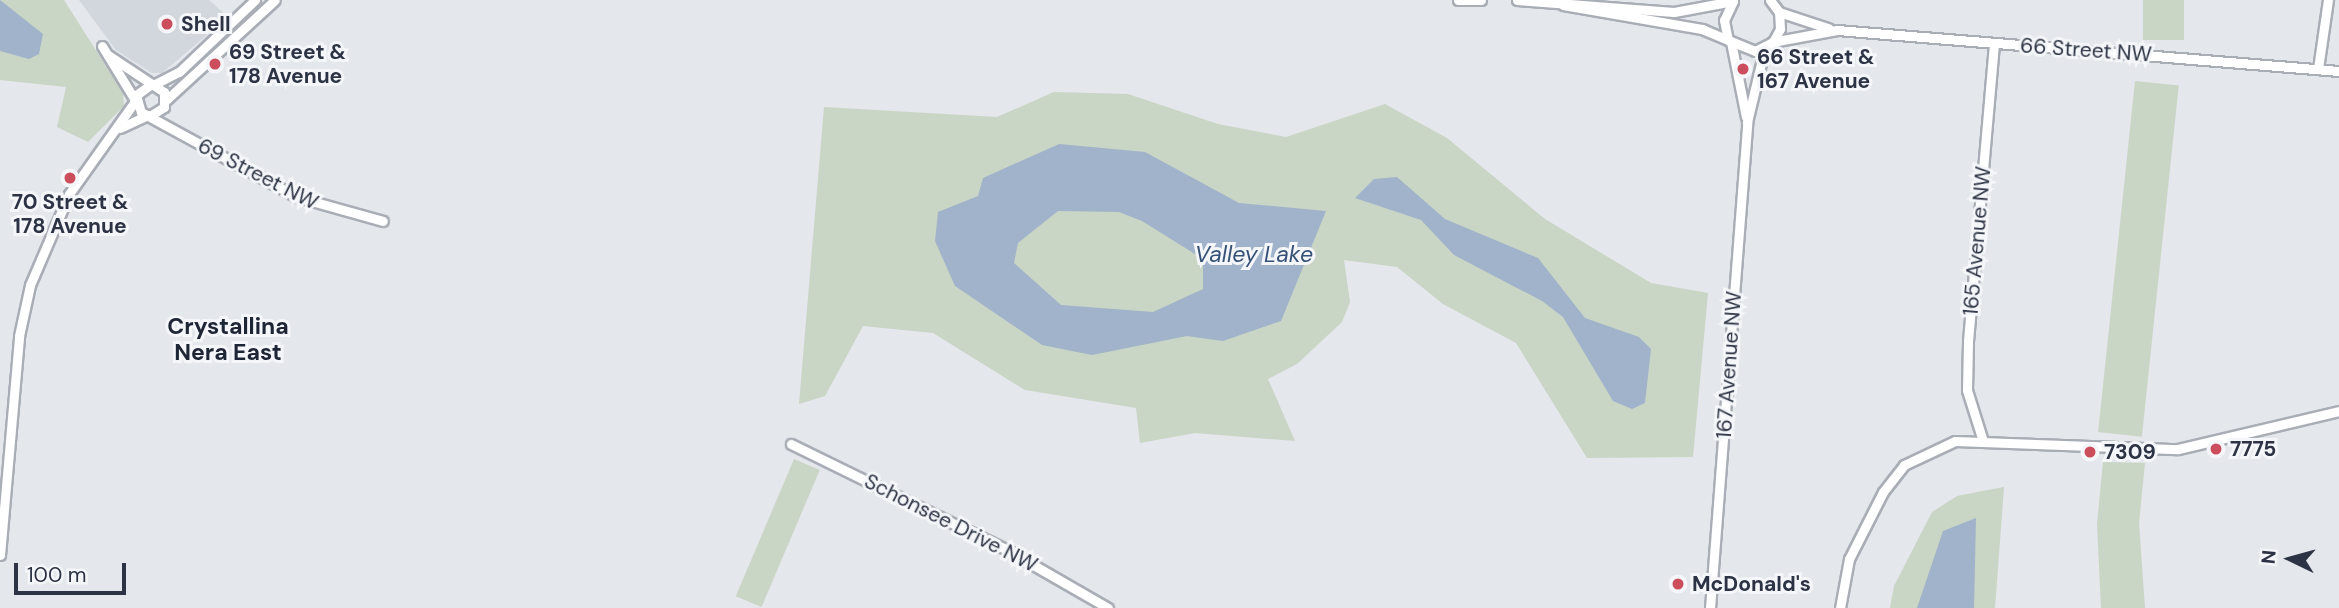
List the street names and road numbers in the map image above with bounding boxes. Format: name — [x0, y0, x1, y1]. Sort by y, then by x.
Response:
street label: 66 Street NW — [2019, 33, 2153, 67]
street label: 69 Street NW — [194, 133, 322, 215]
street label: 165 Avenue NW — [1958, 165, 1996, 317]
street label: 167 Avenue NW — [1711, 290, 1747, 440]
street label: Schonsee Drive NW — [860, 468, 1042, 578]

